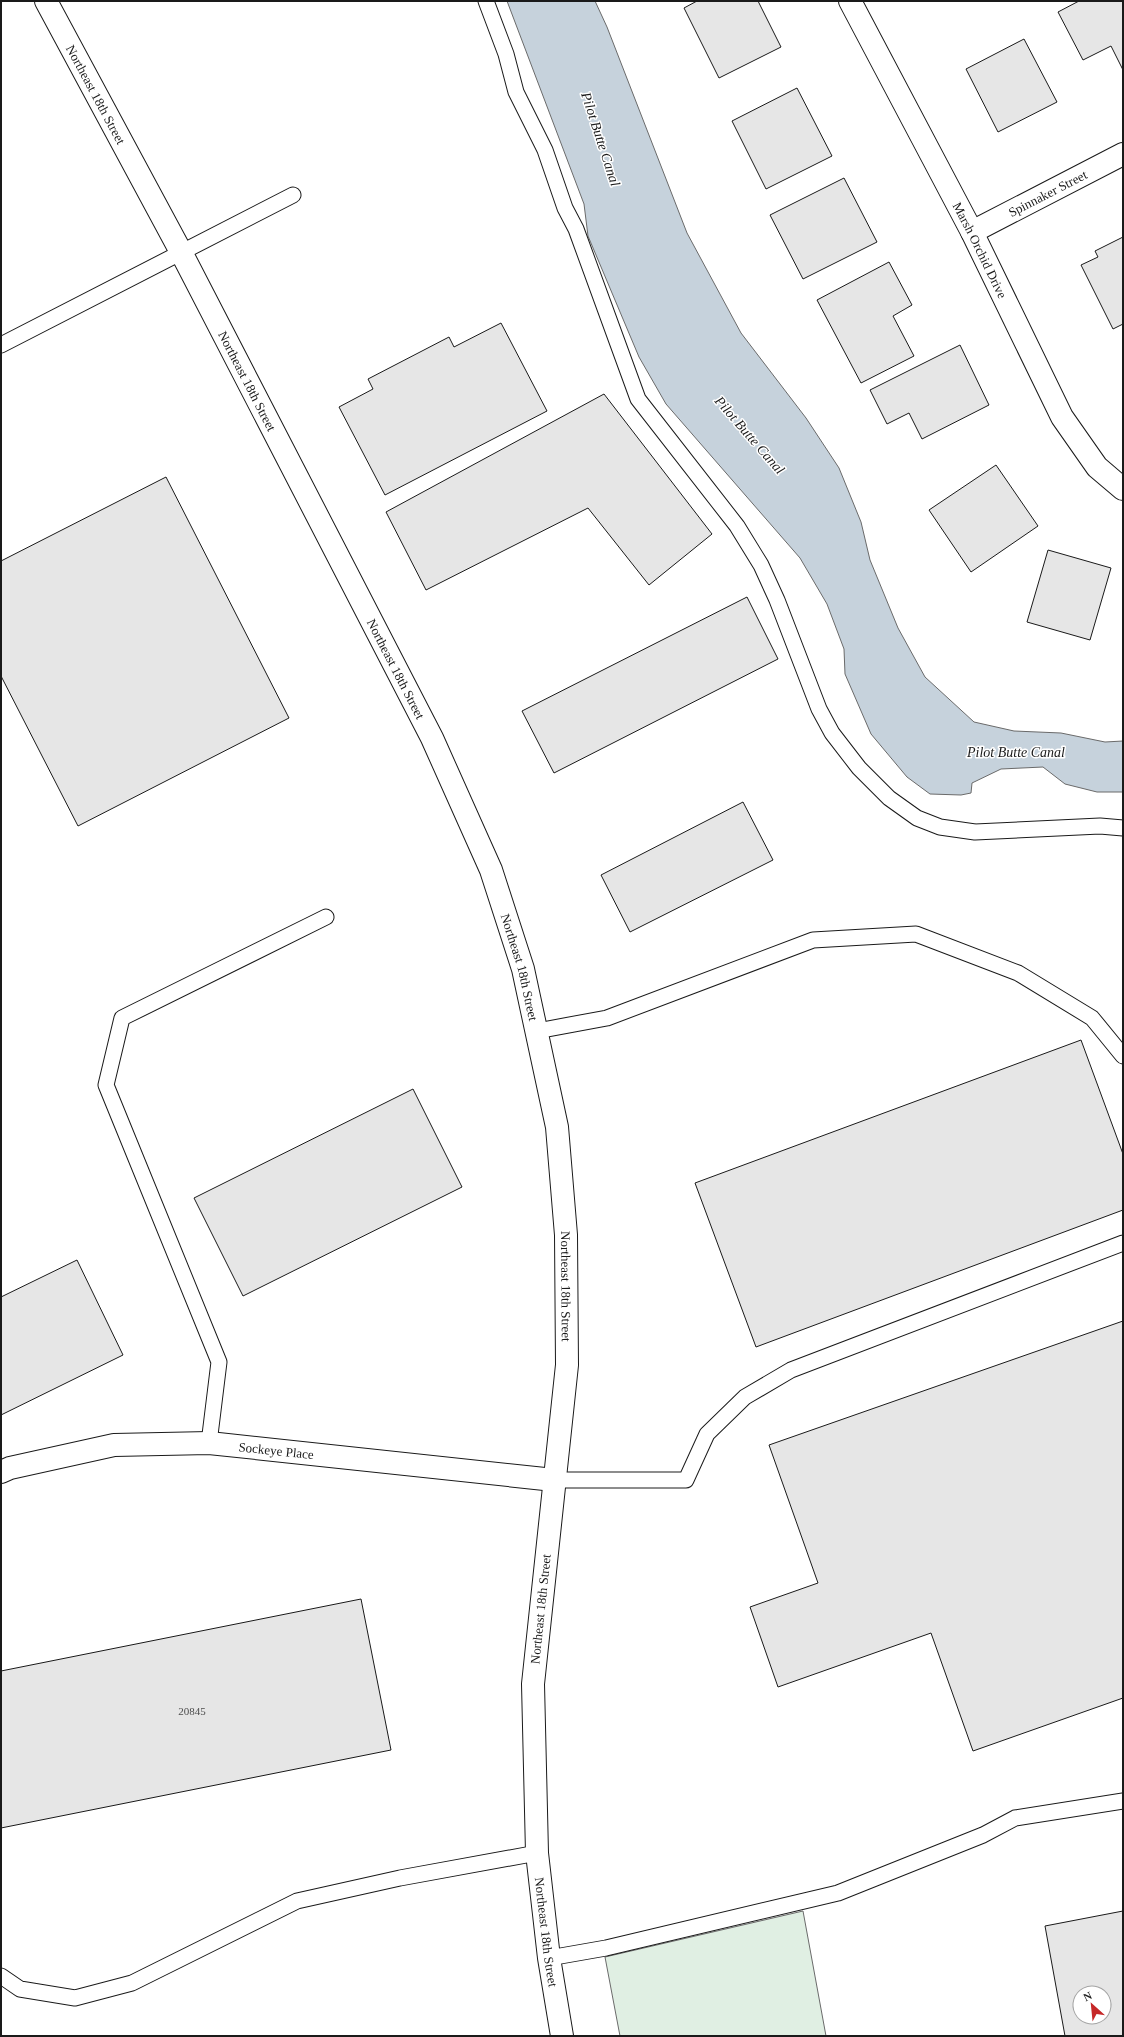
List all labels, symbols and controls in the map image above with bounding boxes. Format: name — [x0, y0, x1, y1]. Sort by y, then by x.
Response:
street label: Northeast 18th Street — [63, 42, 129, 147]
water label: Pilot Butte Canal — [578, 89, 623, 188]
street label: Spinnaker Street — [1006, 167, 1090, 220]
street label: Marsh Orchid Drive — [950, 200, 1010, 301]
street label: Northeast 18th Street — [215, 328, 279, 434]
water label: Pilot Butte Canal — [711, 393, 787, 477]
street label: Northeast 18th Street — [364, 616, 428, 722]
water label: Pilot Butte Canal — [966, 745, 1065, 760]
street label: Northeast 18th Street — [498, 912, 541, 1023]
street label: Northeast 18th Street — [558, 1231, 574, 1342]
street label: Sockeye Place — [238, 1439, 315, 1462]
street label: Northeast 18th Street — [527, 1553, 554, 1665]
house number: 20845 — [178, 1705, 206, 1717]
street label: Northeast 18th Street — [532, 1876, 561, 1988]
north arrow — [1072, 1985, 1112, 2025]
text: N — [1081, 1989, 1094, 2003]

